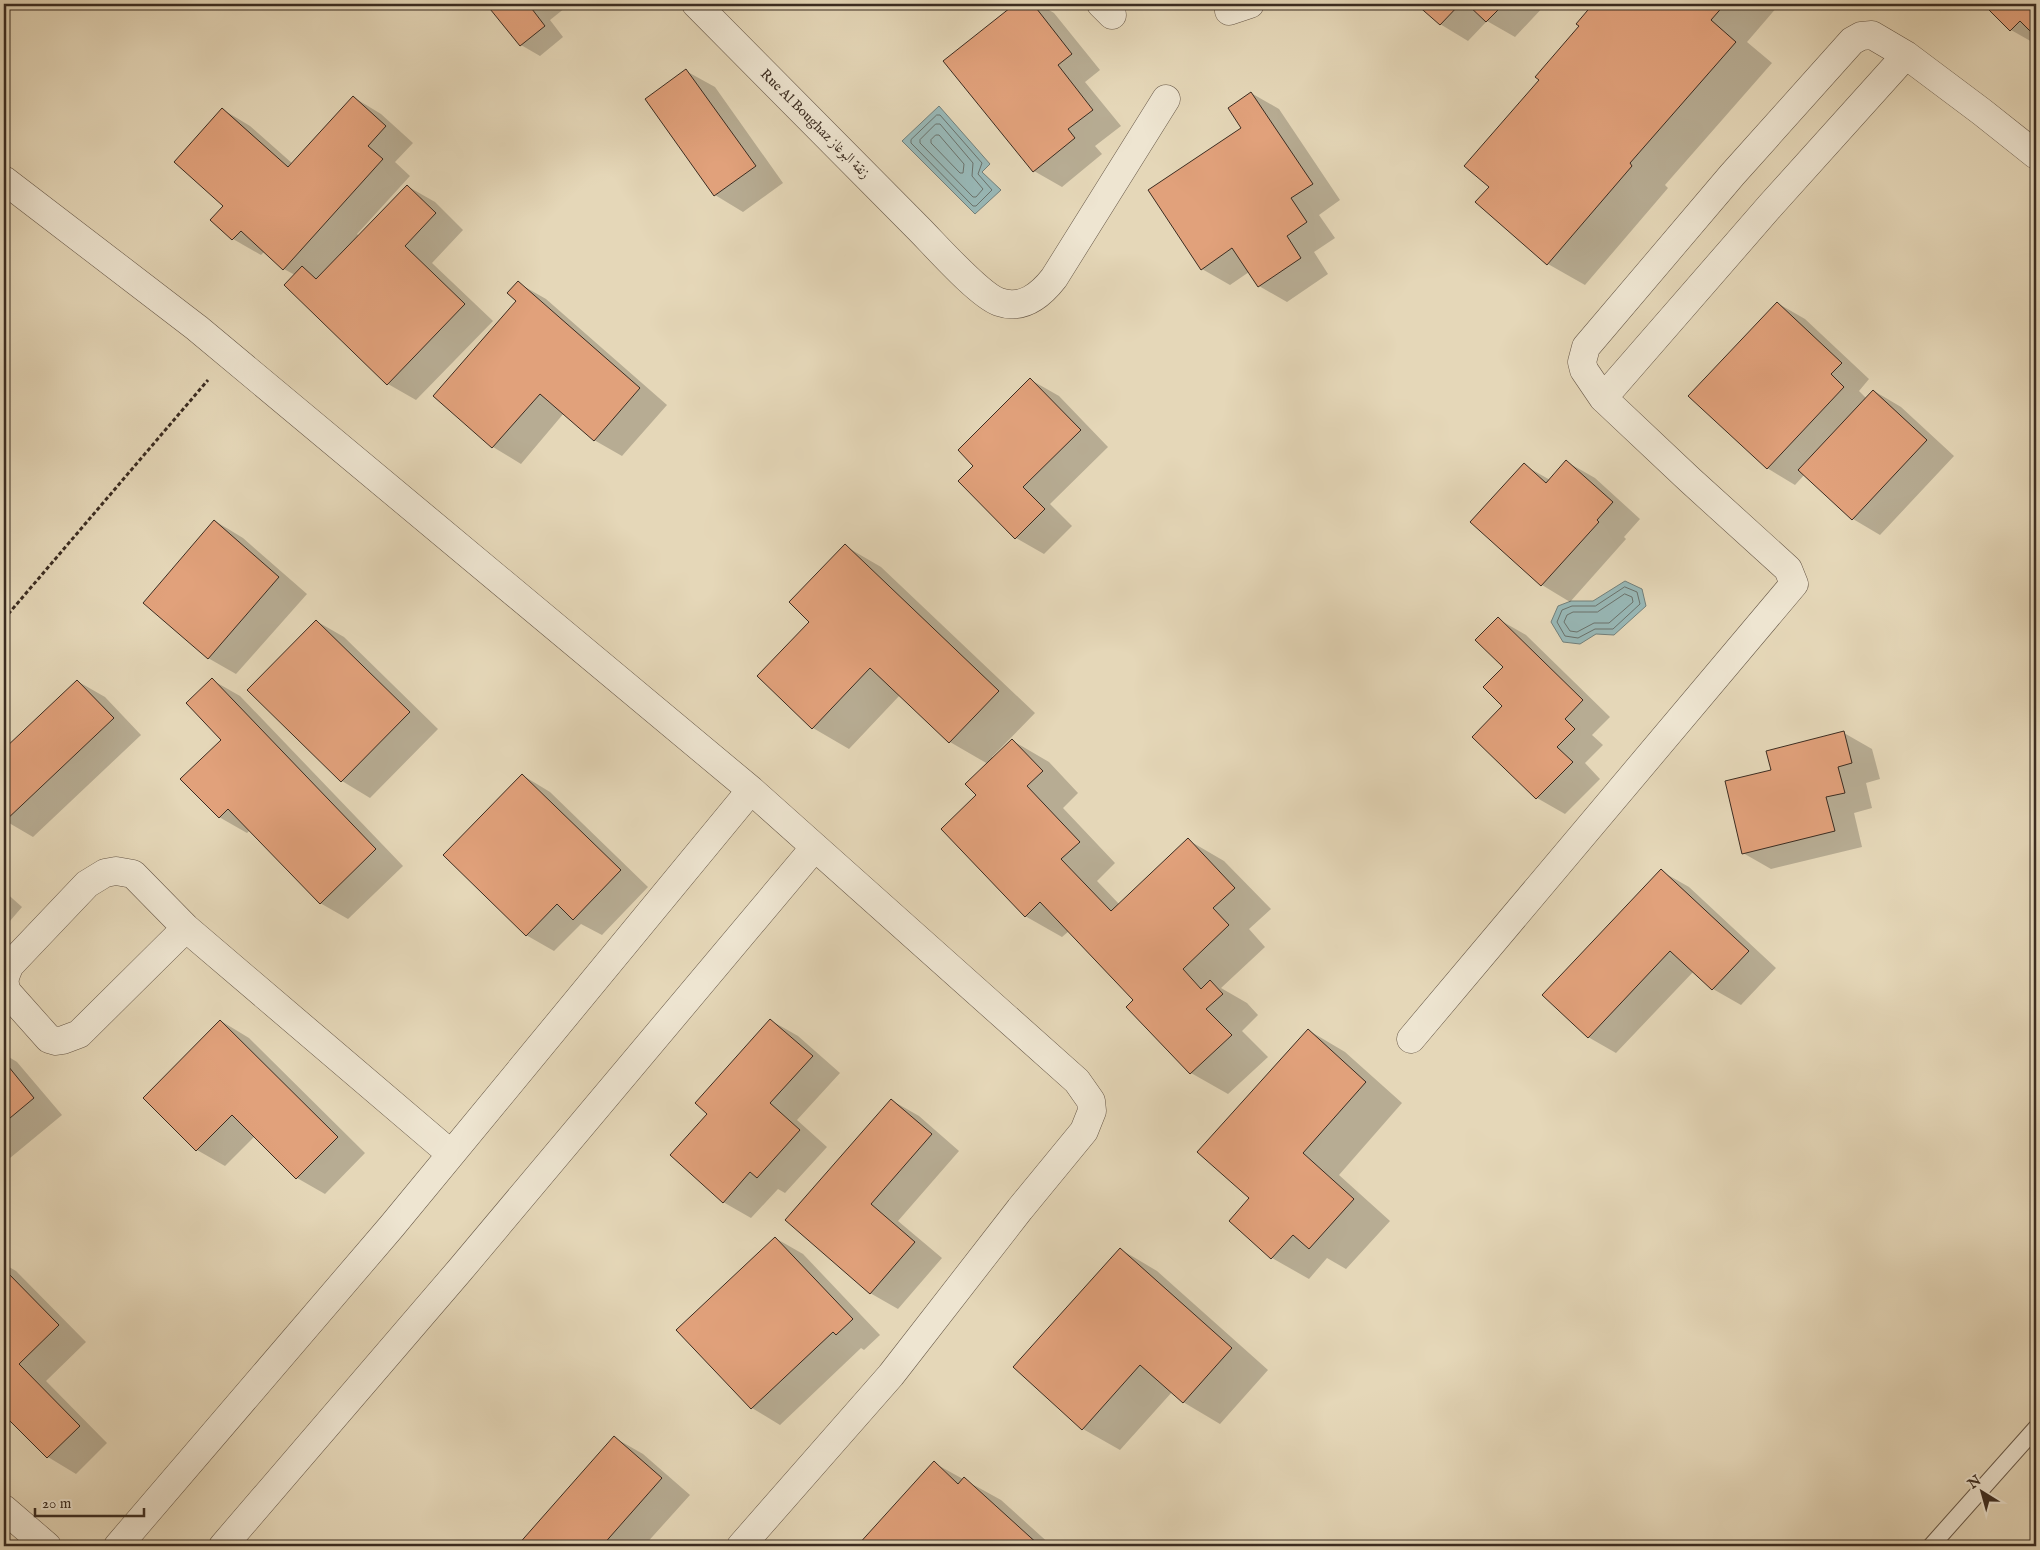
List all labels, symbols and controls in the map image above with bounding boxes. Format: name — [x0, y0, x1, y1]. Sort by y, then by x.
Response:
street label: Rue Al Boughaz زنقة البوغاز — [756, 65, 874, 183]
north arrow — [1958, 1468, 2008, 1518]
text: N — [1964, 1472, 1985, 1494]
scale bar — [35, 1485, 144, 1517]
text: 20 m — [42, 1494, 72, 1513]

